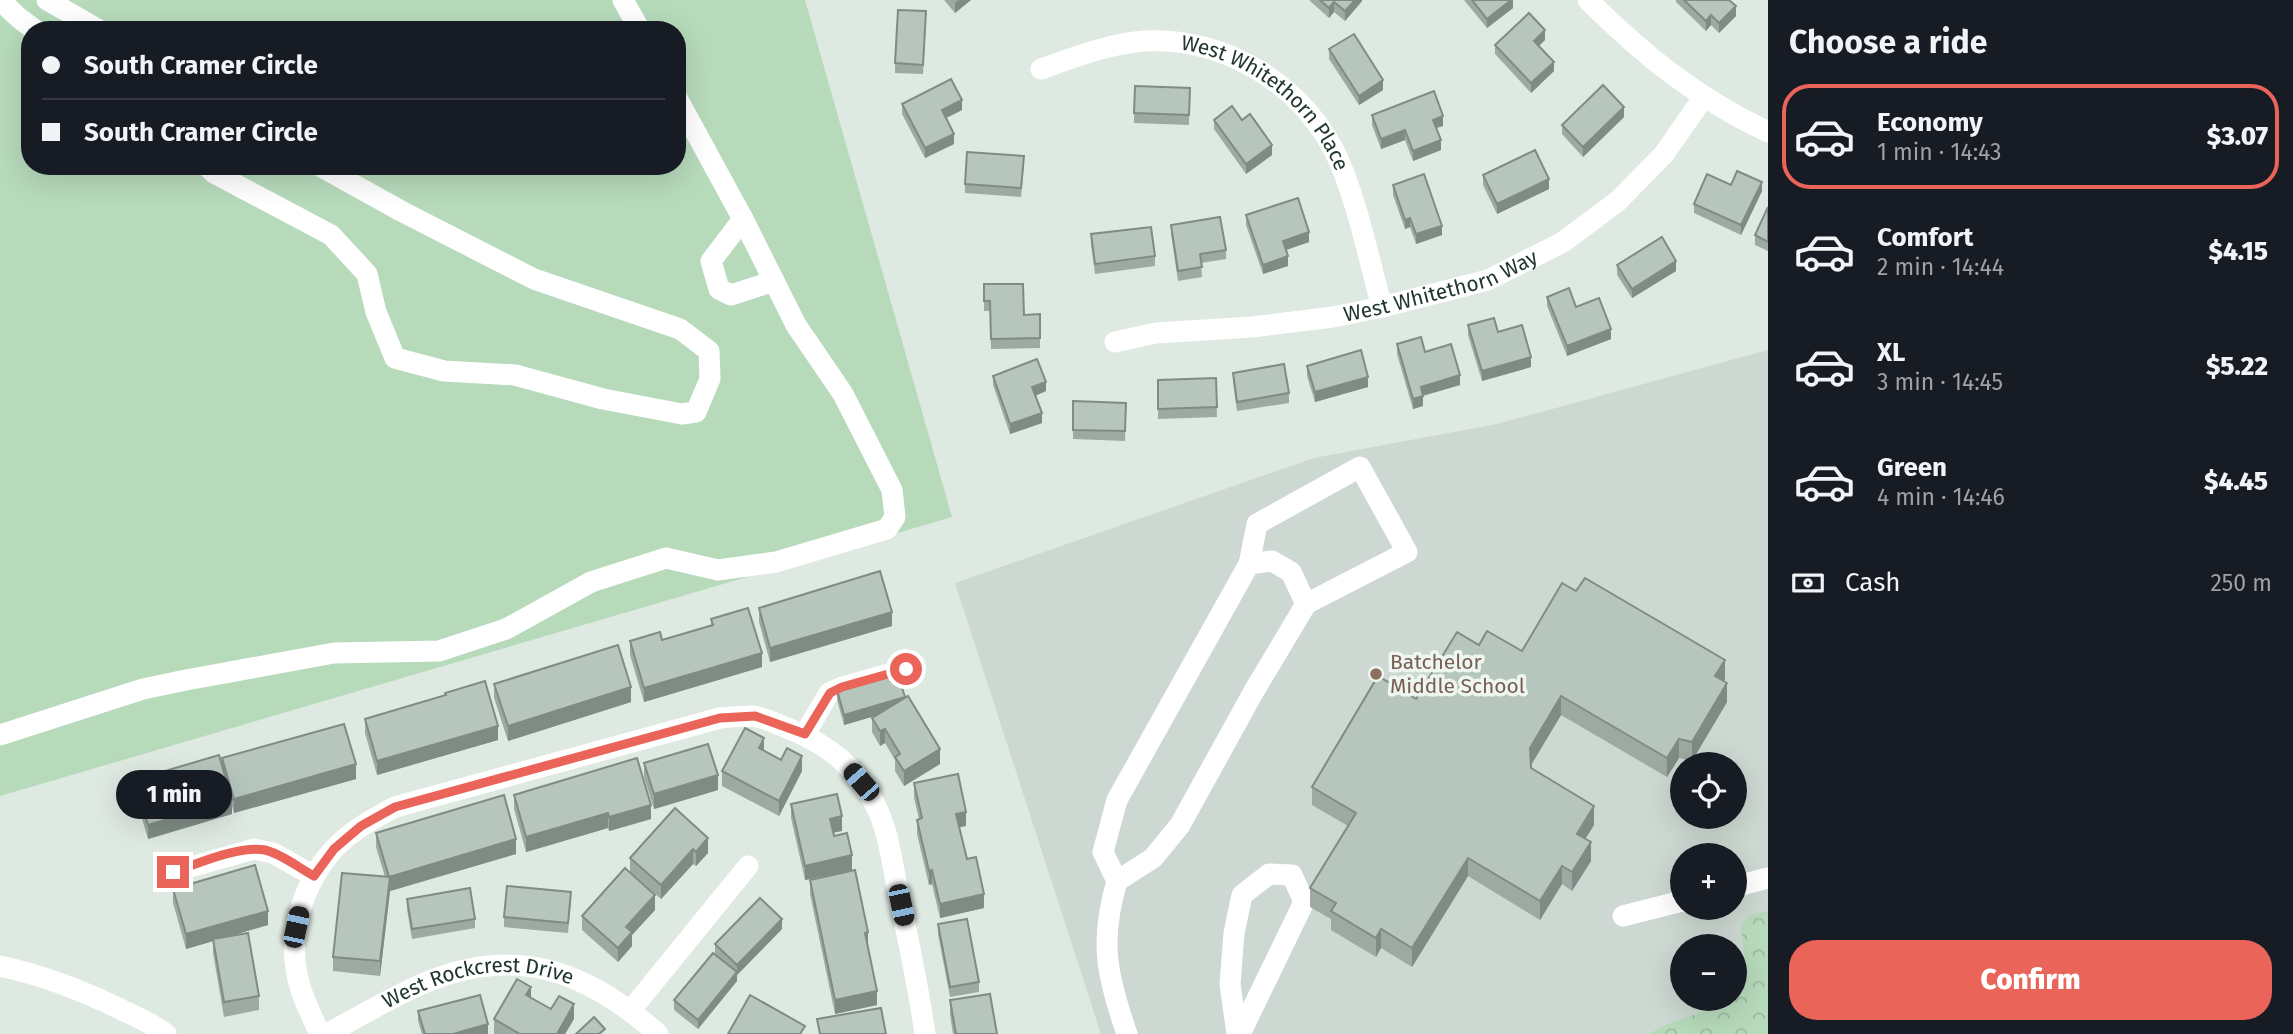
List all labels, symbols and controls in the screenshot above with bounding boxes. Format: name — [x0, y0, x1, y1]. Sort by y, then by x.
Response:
text: Choose a ride — [1789, 23, 1987, 61]
street label: West Whitethorn Place — [1179, 30, 1355, 174]
text: South Cramer Circle — [84, 50, 318, 81]
icon: car — [1793, 105, 1856, 168]
text: Economy — [1877, 107, 1983, 138]
text: South Cramer Circle — [84, 117, 318, 148]
text: $3.07 — [2207, 121, 2268, 152]
text: 1 min · 14:43 — [1877, 138, 2001, 166]
icon: car — [1793, 220, 1856, 283]
text: Comfort — [1877, 222, 1973, 253]
text: $4.15 — [2208, 236, 2268, 267]
street label: West Whitethorn Way — [1341, 244, 1543, 328]
text: 2 min · 14:44 — [1877, 253, 2004, 281]
icon: car — [1793, 335, 1856, 398]
text: XL — [1877, 337, 1905, 368]
text: $5.22 — [2206, 351, 2268, 382]
text: 3 min · 14:45 — [1877, 368, 2003, 396]
icon: car — [1793, 450, 1856, 513]
text: Green — [1877, 452, 1947, 483]
text: $4.45 — [2204, 466, 2268, 497]
text: 4 min · 14:46 — [1877, 483, 2005, 511]
icon: cash — [1789, 564, 1827, 602]
text: Cash — [1845, 567, 1901, 598]
text: 250 m — [2210, 569, 2272, 597]
place label: Batchelor Middle School — [1390, 649, 1525, 699]
route start — [890, 653, 922, 685]
marker: Batchelor Middle School — [1368, 666, 1384, 682]
map controls — [1670, 752, 1747, 1011]
button: locate — [1670, 752, 1747, 829]
car — [840, 759, 883, 805]
callout: 1 min — [115, 770, 231, 820]
text: 1 min — [146, 780, 202, 808]
button: + — [1670, 843, 1747, 920]
route end — [157, 856, 189, 888]
car — [887, 882, 916, 928]
car — [282, 904, 311, 950]
button: − — [1670, 934, 1747, 1011]
button: Confirm — [1789, 940, 2272, 1020]
street label: West Rockcrest Drive — [378, 952, 578, 1014]

